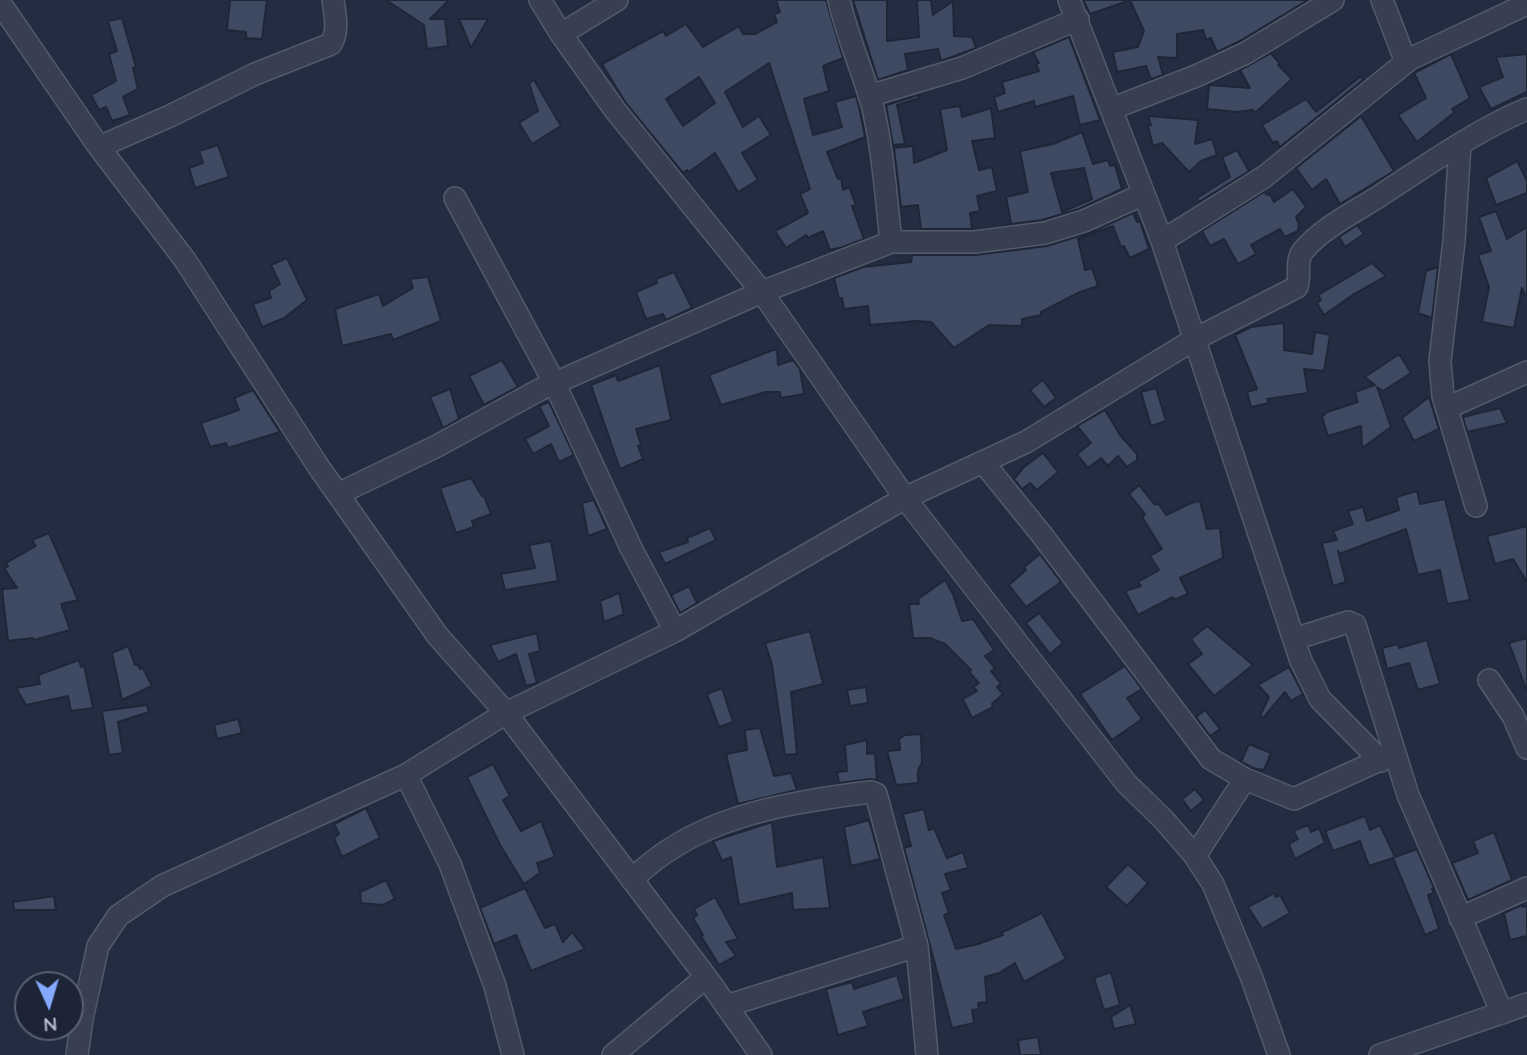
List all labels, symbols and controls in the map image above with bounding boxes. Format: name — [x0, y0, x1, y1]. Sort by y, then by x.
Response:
north arrow — [14, 971, 84, 1041]
text: N — [43, 1012, 58, 1037]

